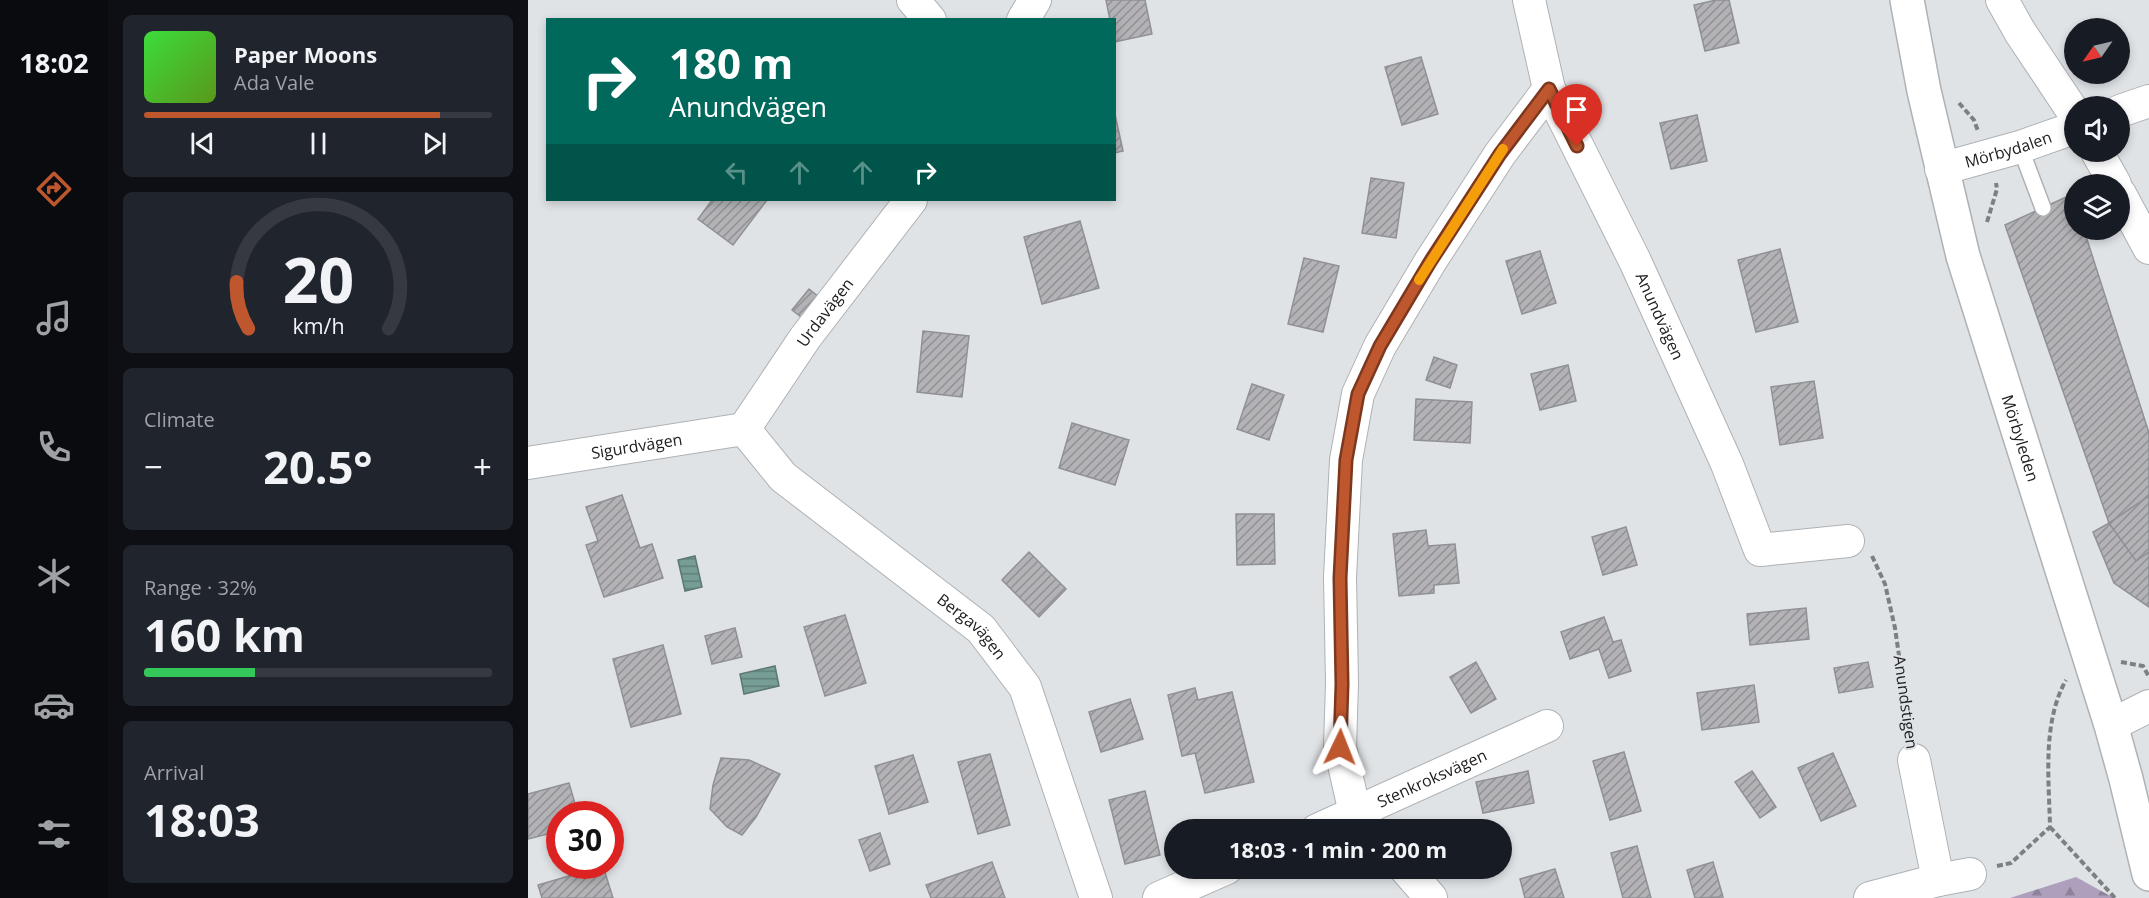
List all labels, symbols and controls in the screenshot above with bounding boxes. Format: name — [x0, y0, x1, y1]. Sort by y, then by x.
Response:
north arrow — [2064, 18, 2130, 84]
map controls — [2064, 18, 2130, 240]
text: 180 m — [669, 34, 793, 91]
text: Paper Moons — [234, 39, 377, 69]
icon: right — [570, 42, 648, 120]
text: 18:02 — [19, 44, 89, 81]
text: Ada Vale — [234, 69, 315, 96]
pin — [1551, 84, 1602, 146]
text: Anundvägen — [669, 88, 827, 125]
icon: arrive — [1560, 93, 1593, 126]
button: sound — [2064, 96, 2130, 162]
street label: Mörbydalen — [1962, 126, 2055, 173]
icon: previous — [186, 127, 219, 160]
icon: pause — [302, 127, 335, 160]
icon: next — [418, 127, 451, 160]
icon: left — [720, 156, 753, 189]
icon: ahead — [783, 156, 816, 189]
icon: ahead — [846, 156, 879, 189]
icon: right — [909, 156, 942, 189]
icon: directions — [33, 168, 75, 210]
button: layers — [2064, 174, 2130, 240]
text: 20 — [282, 237, 354, 322]
street label: Anundvägen — [1631, 269, 1689, 363]
street label: Urdavägen — [791, 273, 858, 351]
icon: music — [33, 297, 75, 339]
text: km/h — [292, 312, 344, 341]
street label: Mörbyleden — [1996, 392, 2044, 484]
text: Climate — [144, 406, 215, 433]
icon: phone — [33, 426, 75, 468]
street label: Sigurdvägen — [589, 428, 684, 464]
text: 20.5° — [263, 436, 373, 497]
text: − — [144, 444, 163, 489]
text: + — [473, 444, 492, 489]
icon: climate — [33, 555, 75, 597]
text: Range · 32% — [144, 574, 257, 601]
street label: Bergavägen — [933, 588, 1011, 664]
text: 160 km — [144, 604, 305, 665]
street label: Anundstigen — [1889, 654, 1923, 750]
icon: car — [33, 684, 75, 726]
position arrow — [1308, 715, 1372, 779]
street label: Stenkroksvägen — [1373, 744, 1490, 812]
text: Arrival — [144, 759, 204, 786]
text: 18:03 — [144, 789, 260, 850]
speed limit sign: 30 — [546, 801, 624, 879]
icon: filters — [33, 813, 75, 855]
text: 18:03 · 1 min · 200 m — [1229, 834, 1447, 864]

